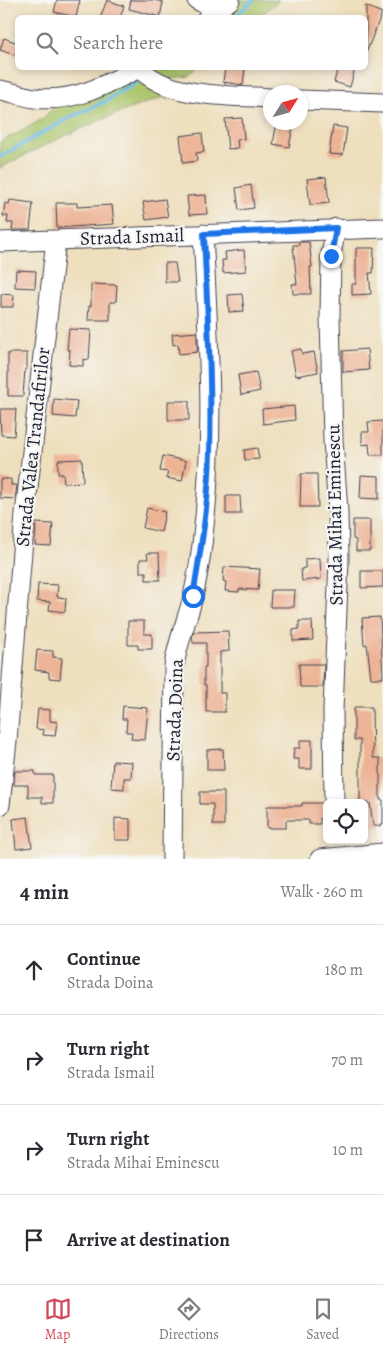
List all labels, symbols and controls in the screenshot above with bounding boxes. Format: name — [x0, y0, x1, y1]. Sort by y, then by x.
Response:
search box — [15, 15, 368, 70]
icon: search — [33, 29, 61, 57]
text: Search here — [73, 30, 163, 56]
north arrow — [263, 85, 308, 130]
street label: Strada Ismail — [80, 222, 185, 252]
route end — [320, 245, 343, 268]
street label: Strada Valea Trandafirilor — [10, 346, 56, 548]
street label: Strada Mihai Eminescu — [320, 423, 350, 606]
route start — [182, 585, 205, 608]
street label: Strada Doina — [160, 658, 190, 762]
map controls — [323, 799, 368, 844]
button: locate — [323, 799, 368, 844]
text: 4 min — [20, 878, 69, 906]
text: Walk · 260 m — [281, 881, 363, 903]
text: Continue — [67, 946, 141, 972]
icon: ahead — [20, 956, 48, 984]
text: 180 m — [325, 959, 363, 981]
text: Strada Doina — [67, 972, 153, 994]
text: Turn right — [67, 1036, 149, 1062]
icon: right — [20, 1046, 48, 1074]
text: 70 m — [331, 1049, 363, 1071]
text: Strada Ismail — [67, 1062, 154, 1084]
text: Turn right — [67, 1126, 149, 1152]
icon: right — [20, 1136, 48, 1164]
text: 10 m — [333, 1139, 363, 1161]
text: Strada Mihai Eminescu — [67, 1152, 220, 1174]
icon: arrive — [20, 1226, 48, 1254]
text: Arrive at destination — [67, 1227, 230, 1253]
tab: Map — [44, 1295, 72, 1344]
tab: Directions — [159, 1295, 219, 1344]
tab: Saved — [306, 1295, 339, 1344]

